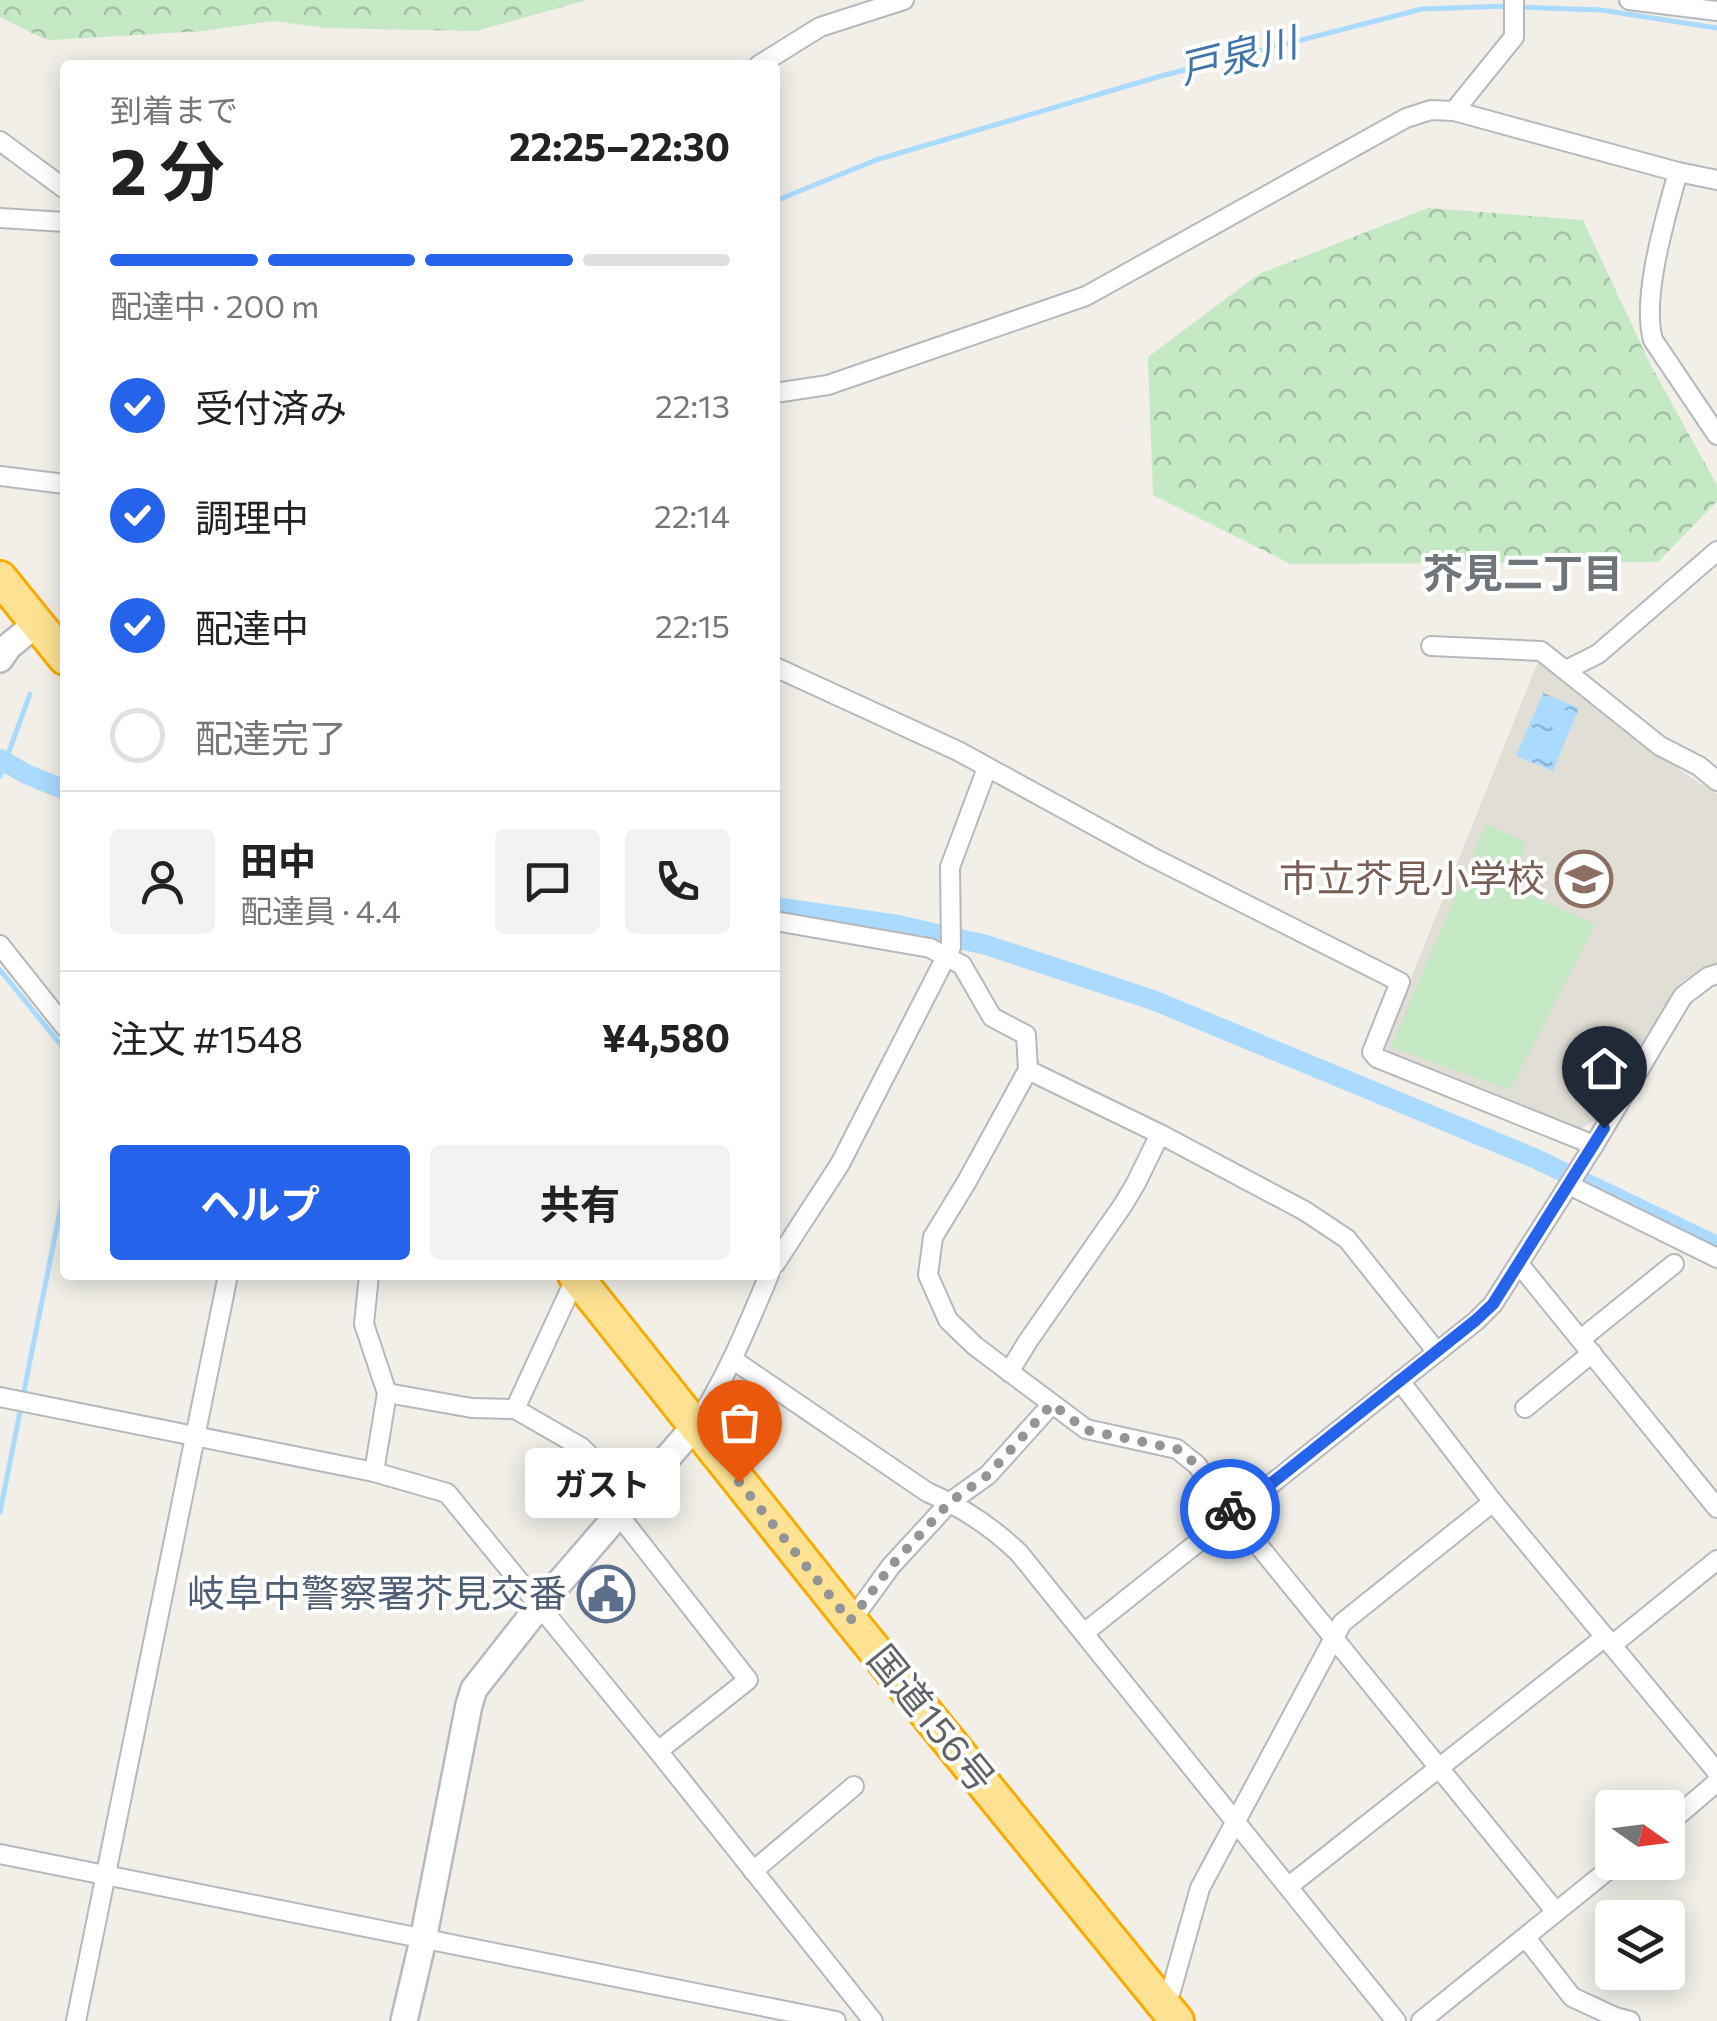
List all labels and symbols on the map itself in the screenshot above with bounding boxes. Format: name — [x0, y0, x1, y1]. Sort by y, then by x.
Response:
water label: 戸泉川 — [1173, 14, 1305, 92]
district label: 芥見二丁目 — [1423, 547, 1623, 596]
school or university icon: 市立芥見小学校 — [1554, 849, 1614, 909]
place label: 市立芥見小学校 — [1279, 853, 1545, 900]
pin — [1562, 1026, 1647, 1129]
pin — [697, 1380, 782, 1483]
callout: ガスト — [524, 1447, 679, 1517]
courier — [1180, 1459, 1280, 1559]
public building icon: 岐阜中警察署芥見交番 — [576, 1564, 636, 1624]
place label: 岐阜中警察署芥見交番 — [187, 1568, 567, 1615]
street label: 国道156号 — [860, 1635, 1006, 1800]
north arrow — [1595, 1790, 1685, 1880]

